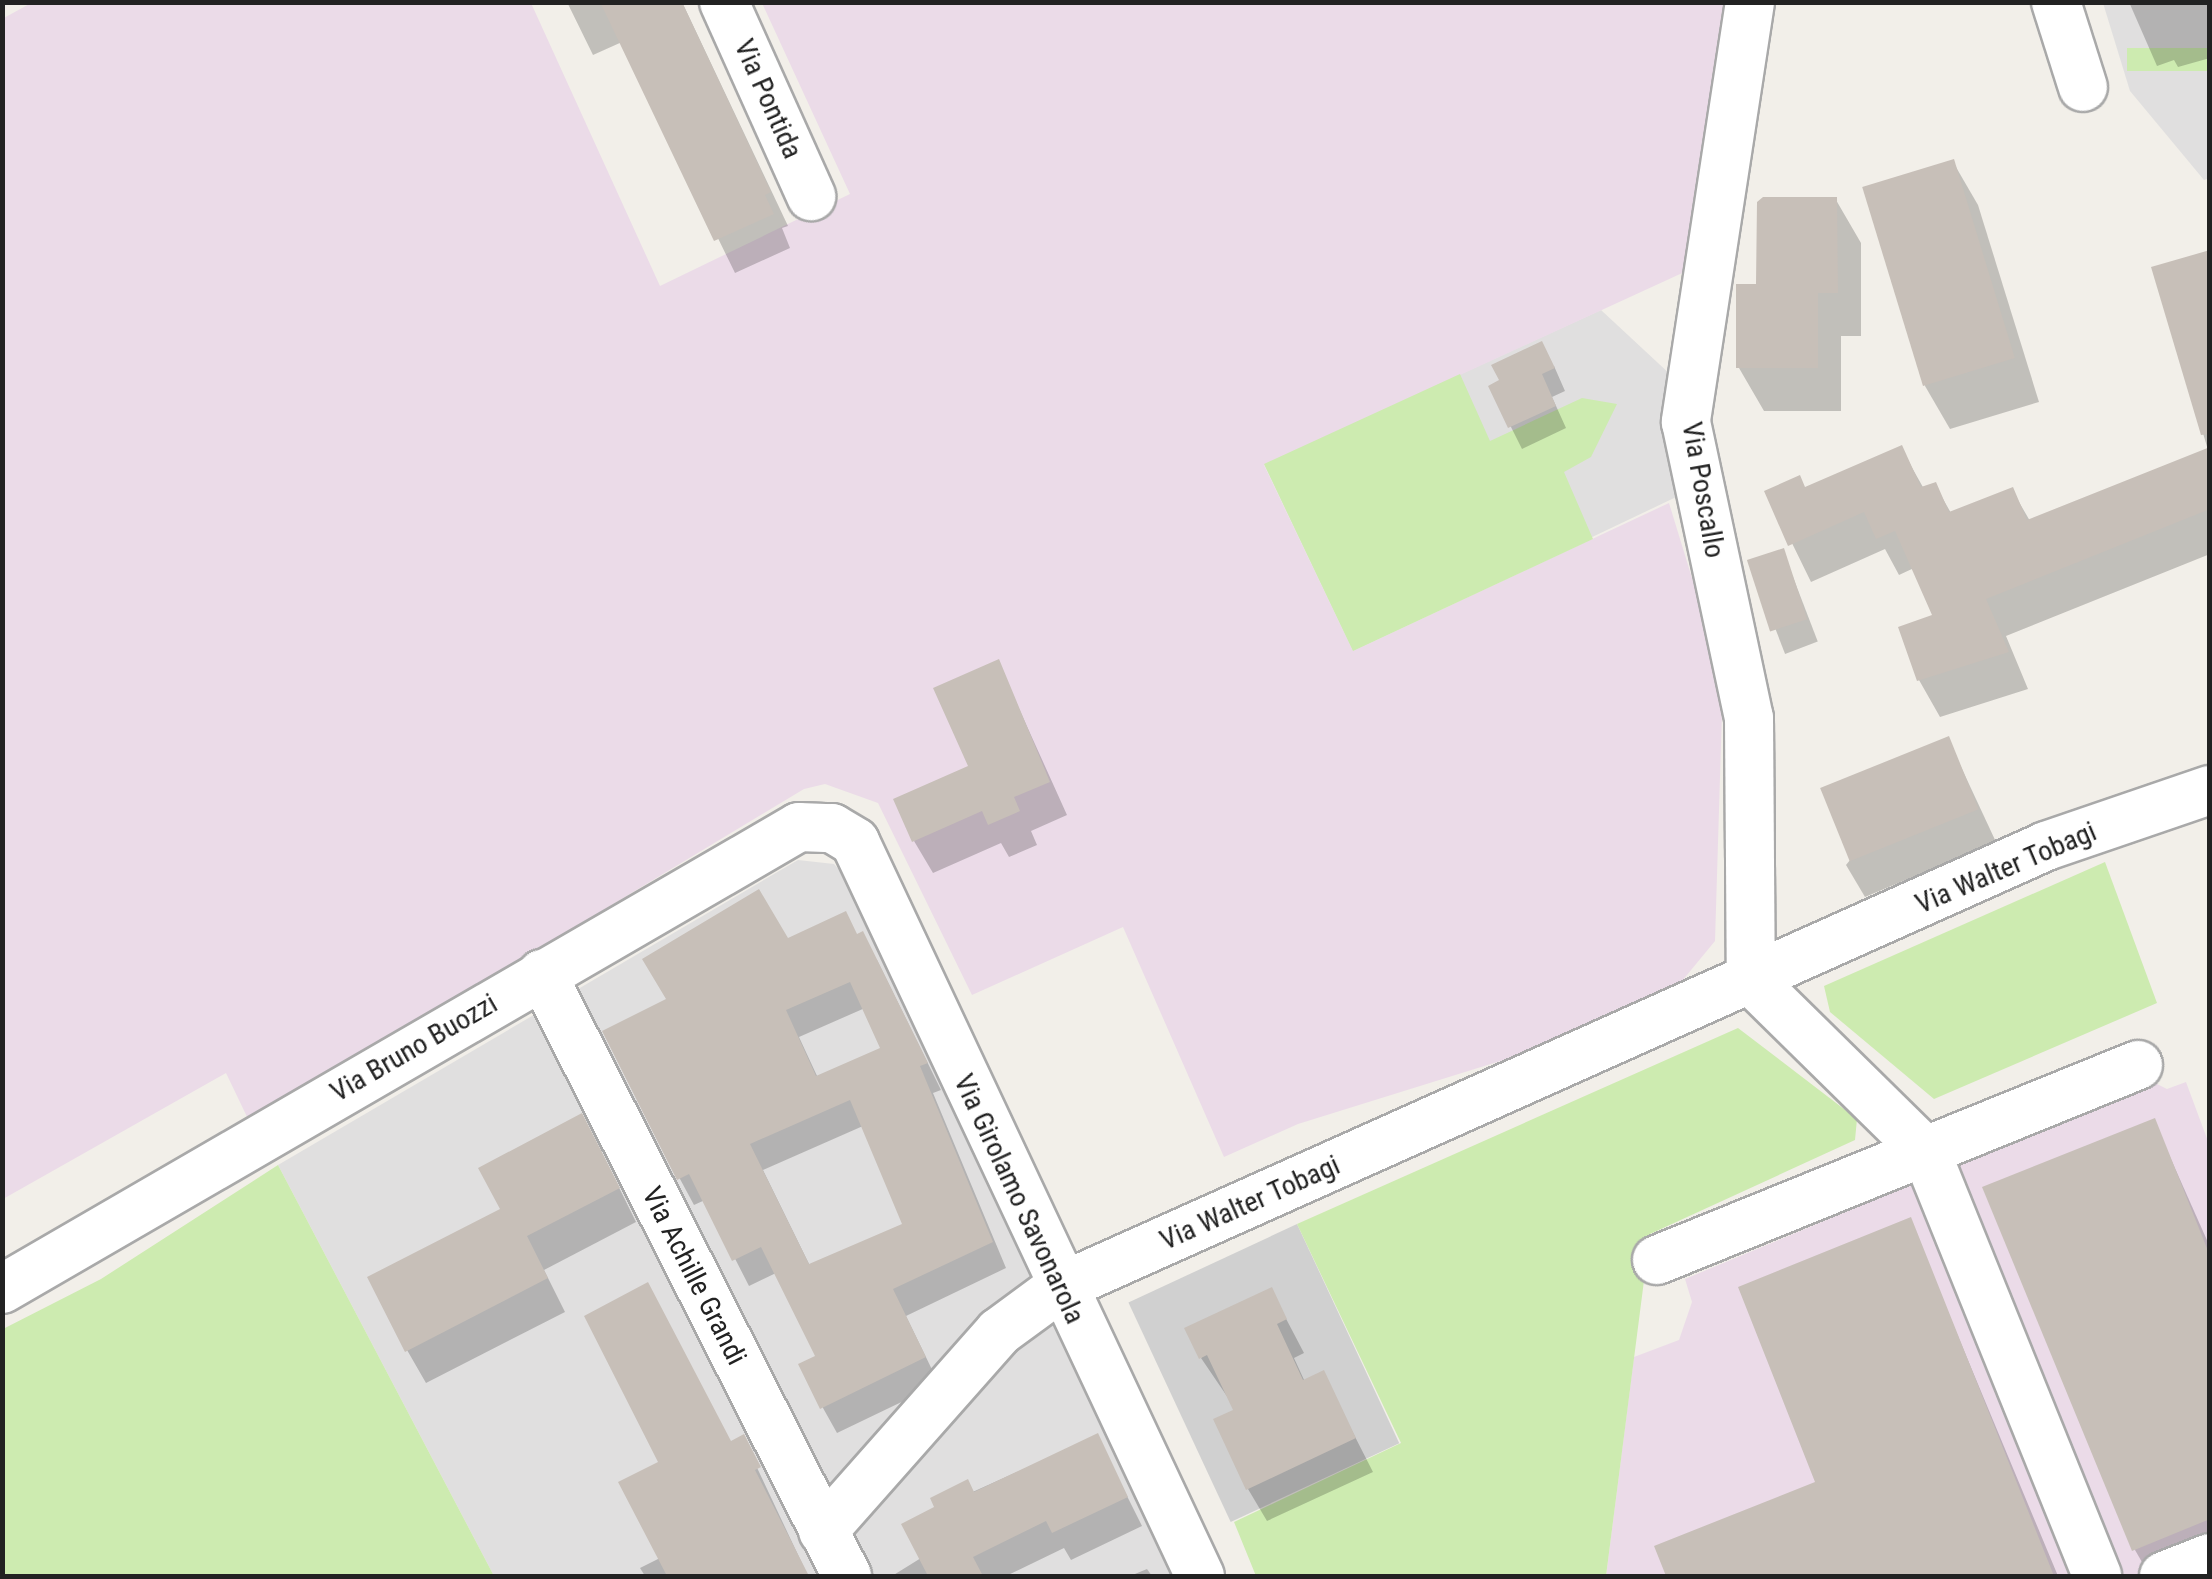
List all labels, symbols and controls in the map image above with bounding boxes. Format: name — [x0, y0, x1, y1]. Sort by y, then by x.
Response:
street label: Via Pontida — [727, 34, 809, 164]
street label: Via Poscallo — [1675, 419, 1731, 561]
street label: Via Walter Tobagi — [1910, 815, 2102, 921]
street label: Via Bruno Buozzi — [325, 987, 503, 1109]
street label: Via Girolamo Savonarola — [946, 1069, 1092, 1329]
street label: Via Walter Tobagi — [1155, 1148, 1345, 1258]
street label: Via Achille Grandi — [635, 1181, 753, 1371]

